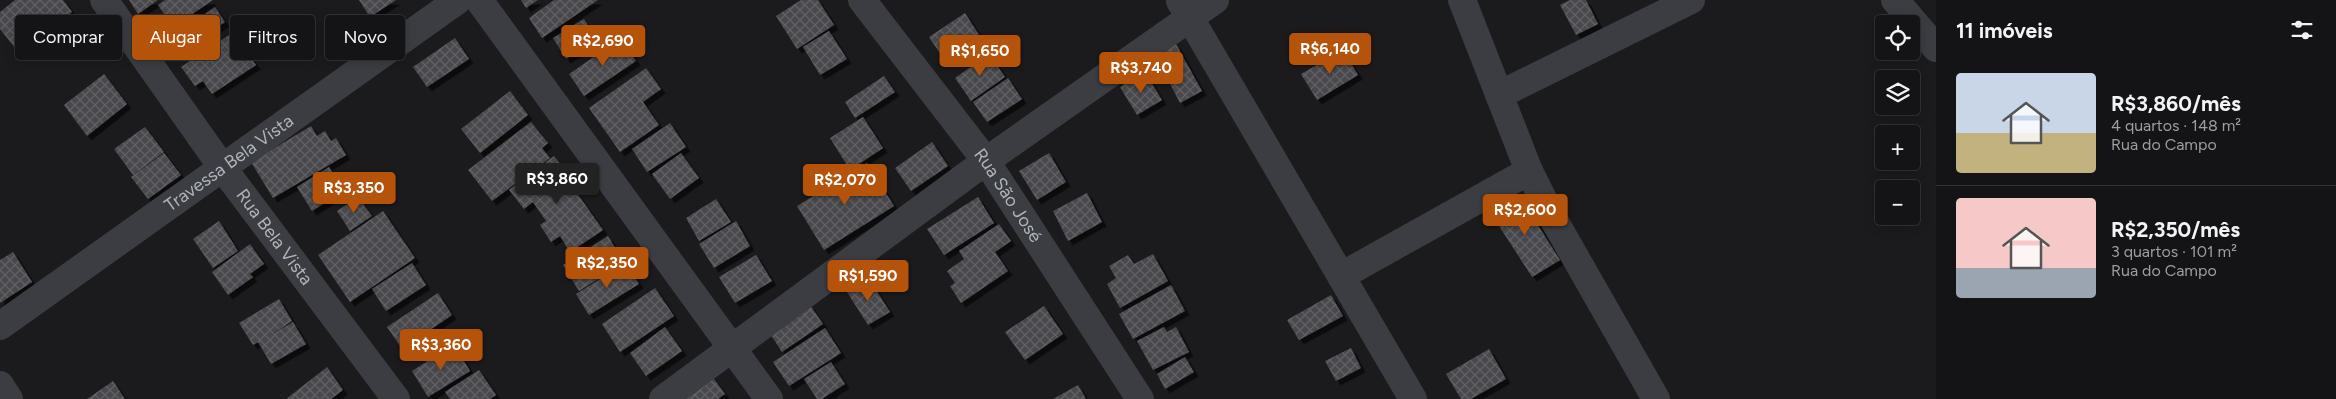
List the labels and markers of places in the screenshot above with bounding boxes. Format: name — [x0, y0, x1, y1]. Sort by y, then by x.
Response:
pin: R$2,690 — [557, 24, 649, 67]
pin: R$6,140 — [1284, 32, 1376, 75]
pin: R$1,650 — [934, 34, 1026, 77]
pin: R$3,740 — [1095, 52, 1187, 94]
pin: R$3,860 — [511, 162, 603, 205]
pin: R$2,070 — [799, 164, 891, 206]
pin: R$3,350 — [308, 172, 400, 214]
pin: R$2,600 — [1479, 194, 1571, 236]
pin: R$2,350 — [561, 246, 653, 289]
pin: R$1,590 — [822, 260, 914, 302]
pin: R$3,360 — [395, 328, 487, 371]

